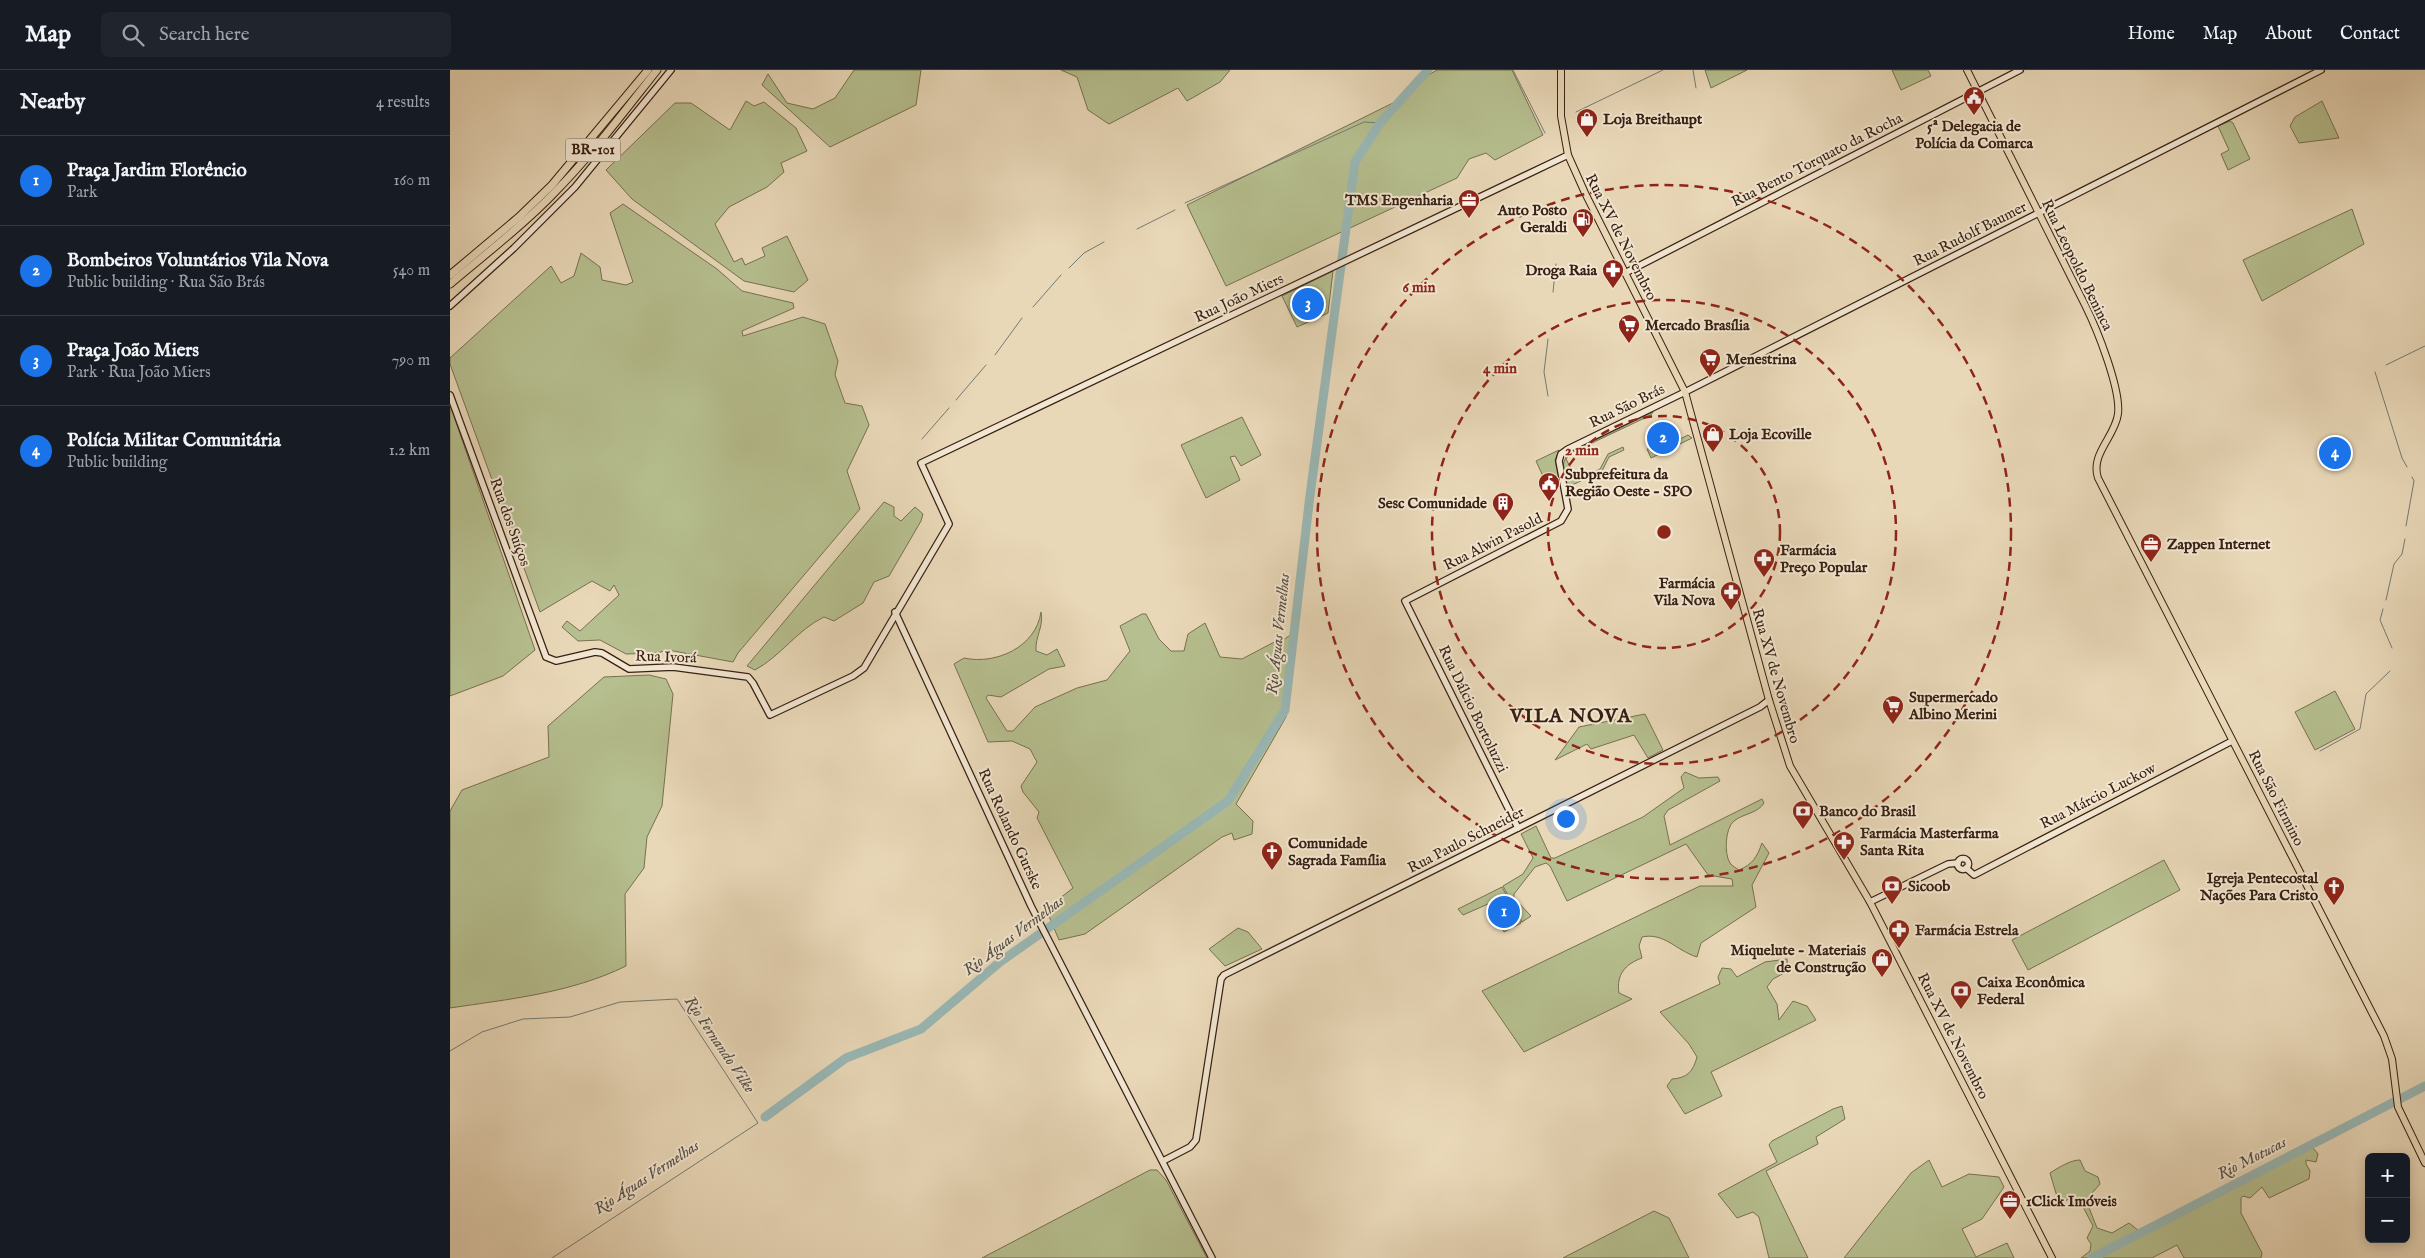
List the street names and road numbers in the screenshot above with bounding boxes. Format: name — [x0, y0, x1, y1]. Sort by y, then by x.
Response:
street label: Rua Bento Torquato da Rocha — [1728, 108, 1906, 211]
road number: BR-101 — [566, 138, 620, 162]
street label: Rua XV de Novembro — [1581, 171, 1661, 303]
street label: Rua Leopoldo Beninca — [2037, 196, 2117, 334]
street label: Rua Rudolf Baumer — [1910, 197, 2030, 271]
street label: Rua João Miers — [1191, 269, 1287, 327]
street label: Rua São Brás — [1586, 380, 1668, 432]
street label: Rua dos Suíços — [485, 475, 535, 569]
street label: Rua Alwin Pasold — [1440, 508, 1546, 575]
street label: Rua XV de Novembro — [1748, 606, 1804, 746]
street label: Rua Dálcio Bortoluzzi — [1434, 642, 1512, 776]
street label: Rua Ivorá — [635, 646, 698, 668]
street label: Rua São Firmino — [2244, 747, 2308, 849]
street label: Rua Márcio Luckow — [2037, 758, 2160, 833]
street label: Rua Rolando Gurske — [974, 765, 1046, 893]
street label: Rua Paulo Schneider — [1404, 802, 1528, 878]
street label: Rua XV de Novembro — [1913, 970, 1993, 1102]

